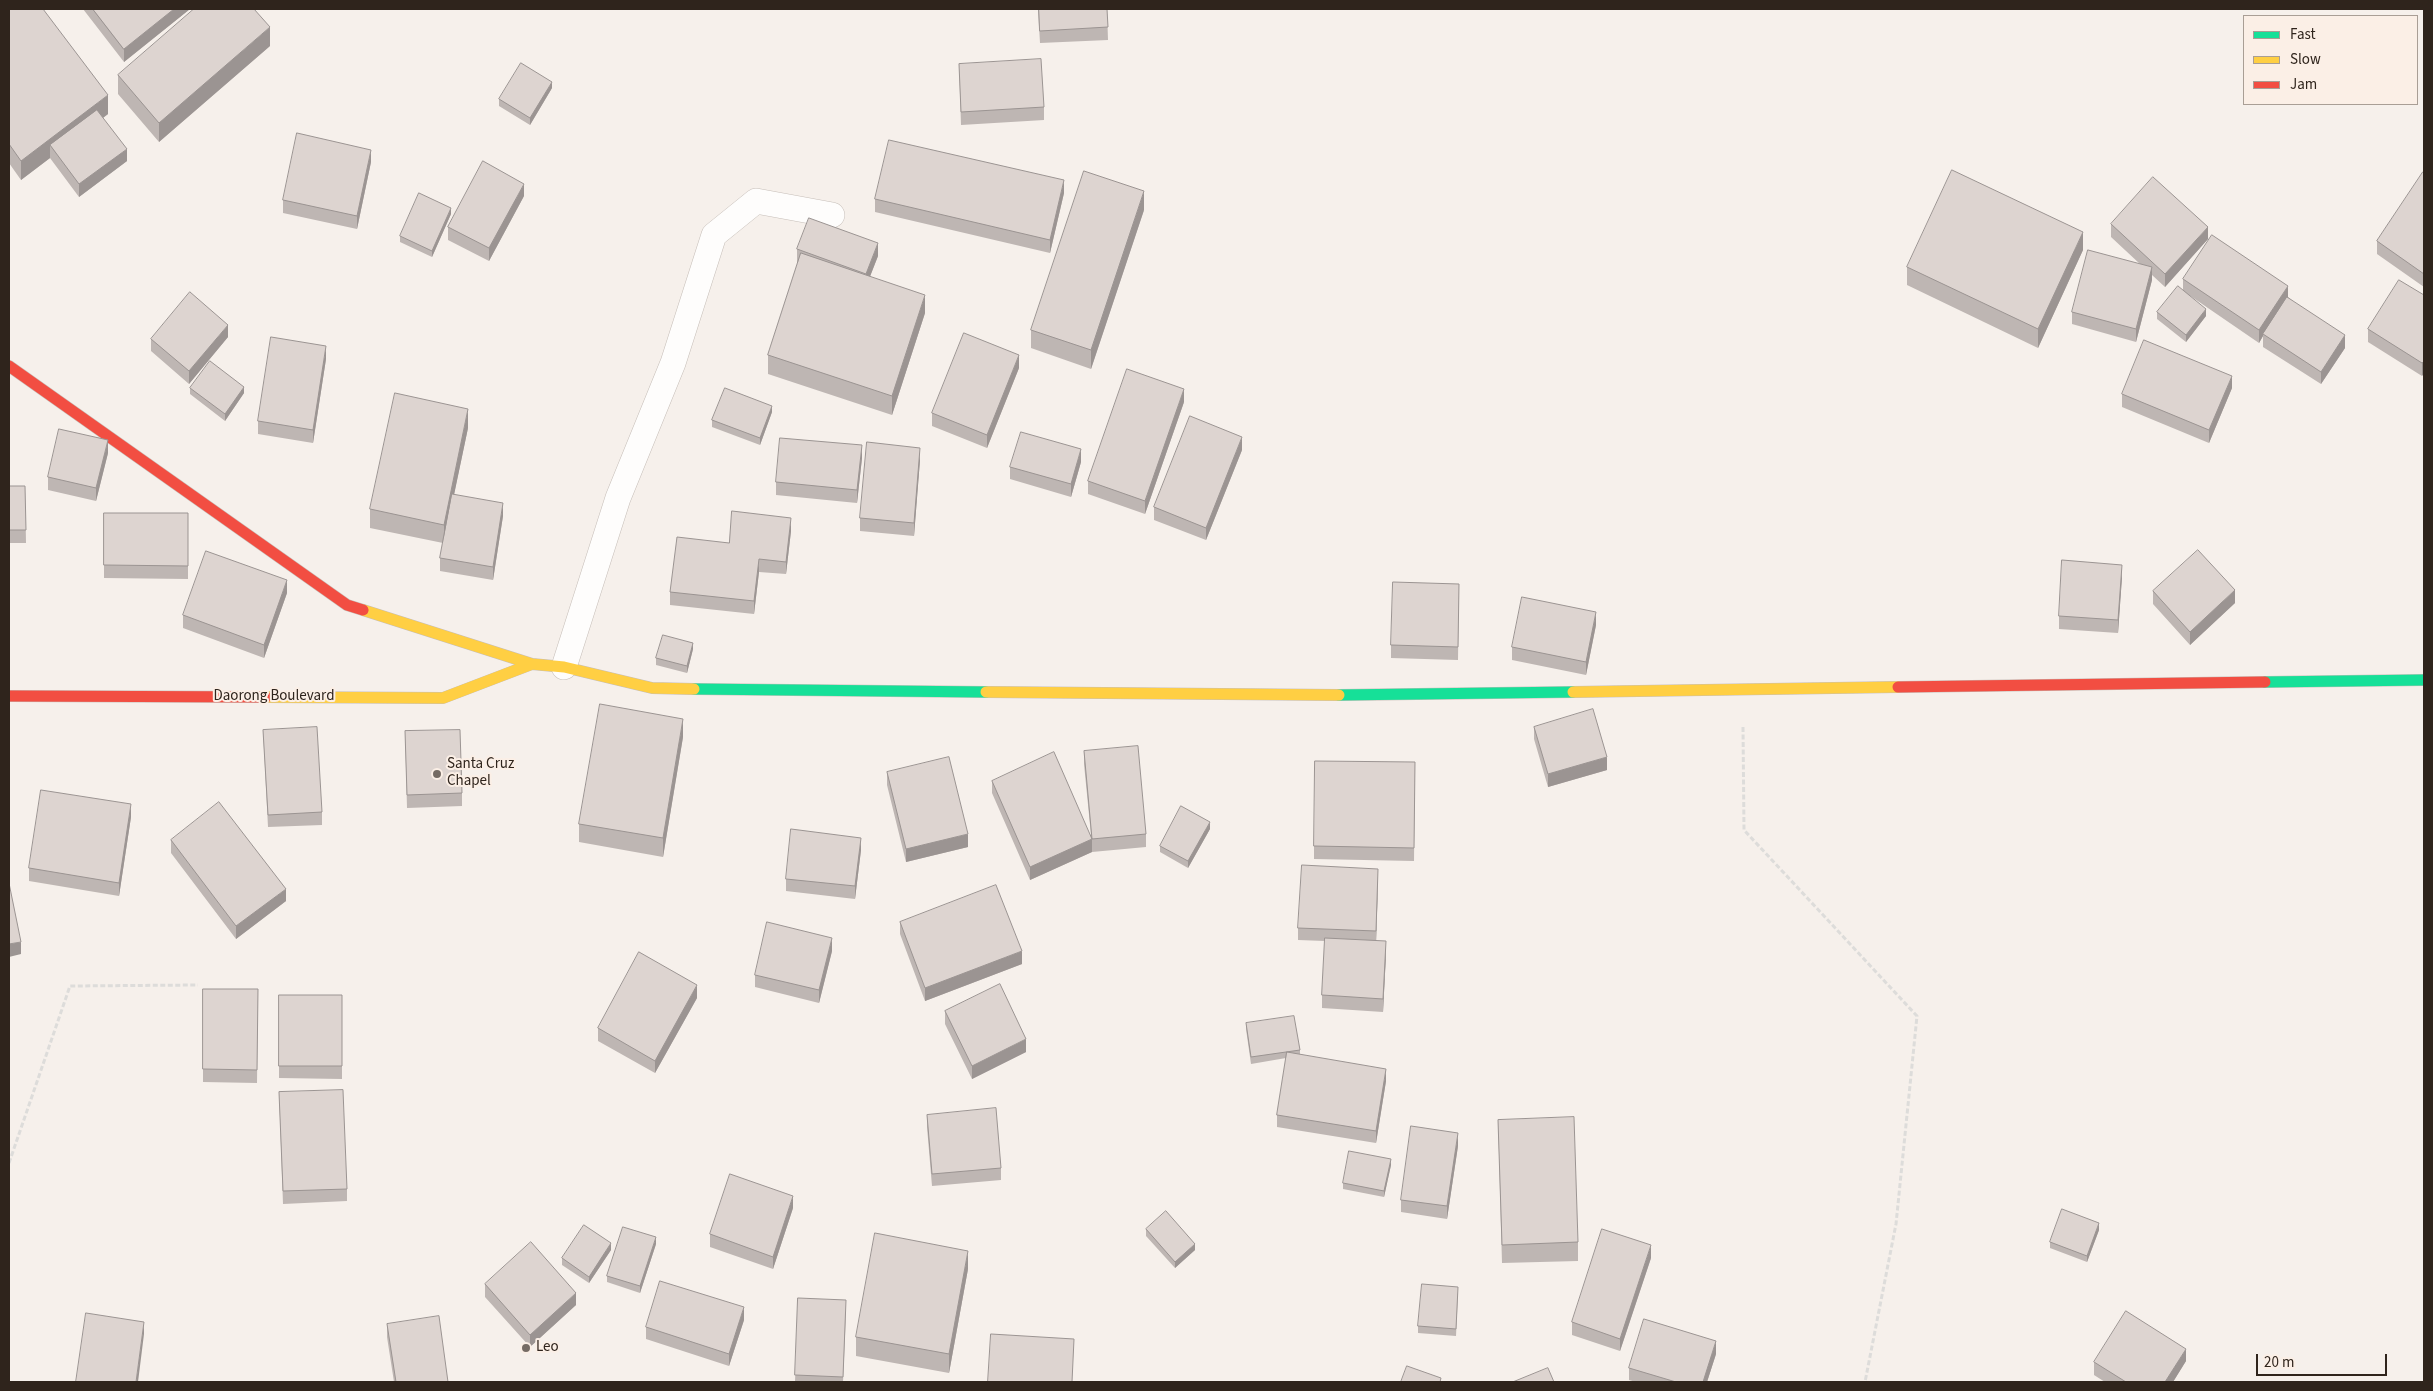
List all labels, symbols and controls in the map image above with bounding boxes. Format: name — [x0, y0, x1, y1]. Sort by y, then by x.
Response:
legend — [2243, 15, 2418, 105]
text: Fast — [2290, 24, 2316, 45]
text: Slow — [2290, 49, 2321, 70]
text: Jam — [2290, 74, 2317, 95]
street label: Daorong Boulevard — [214, 688, 334, 706]
place label: Santa Cruz Chapel — [447, 756, 514, 791]
marker: Santa Cruz Chapel — [431, 768, 443, 780]
place label: Leo — [536, 1339, 559, 1357]
marker: Leo — [520, 1342, 532, 1354]
scale bar — [2258, 1344, 2389, 1376]
text: 20 m — [2264, 1352, 2294, 1373]

